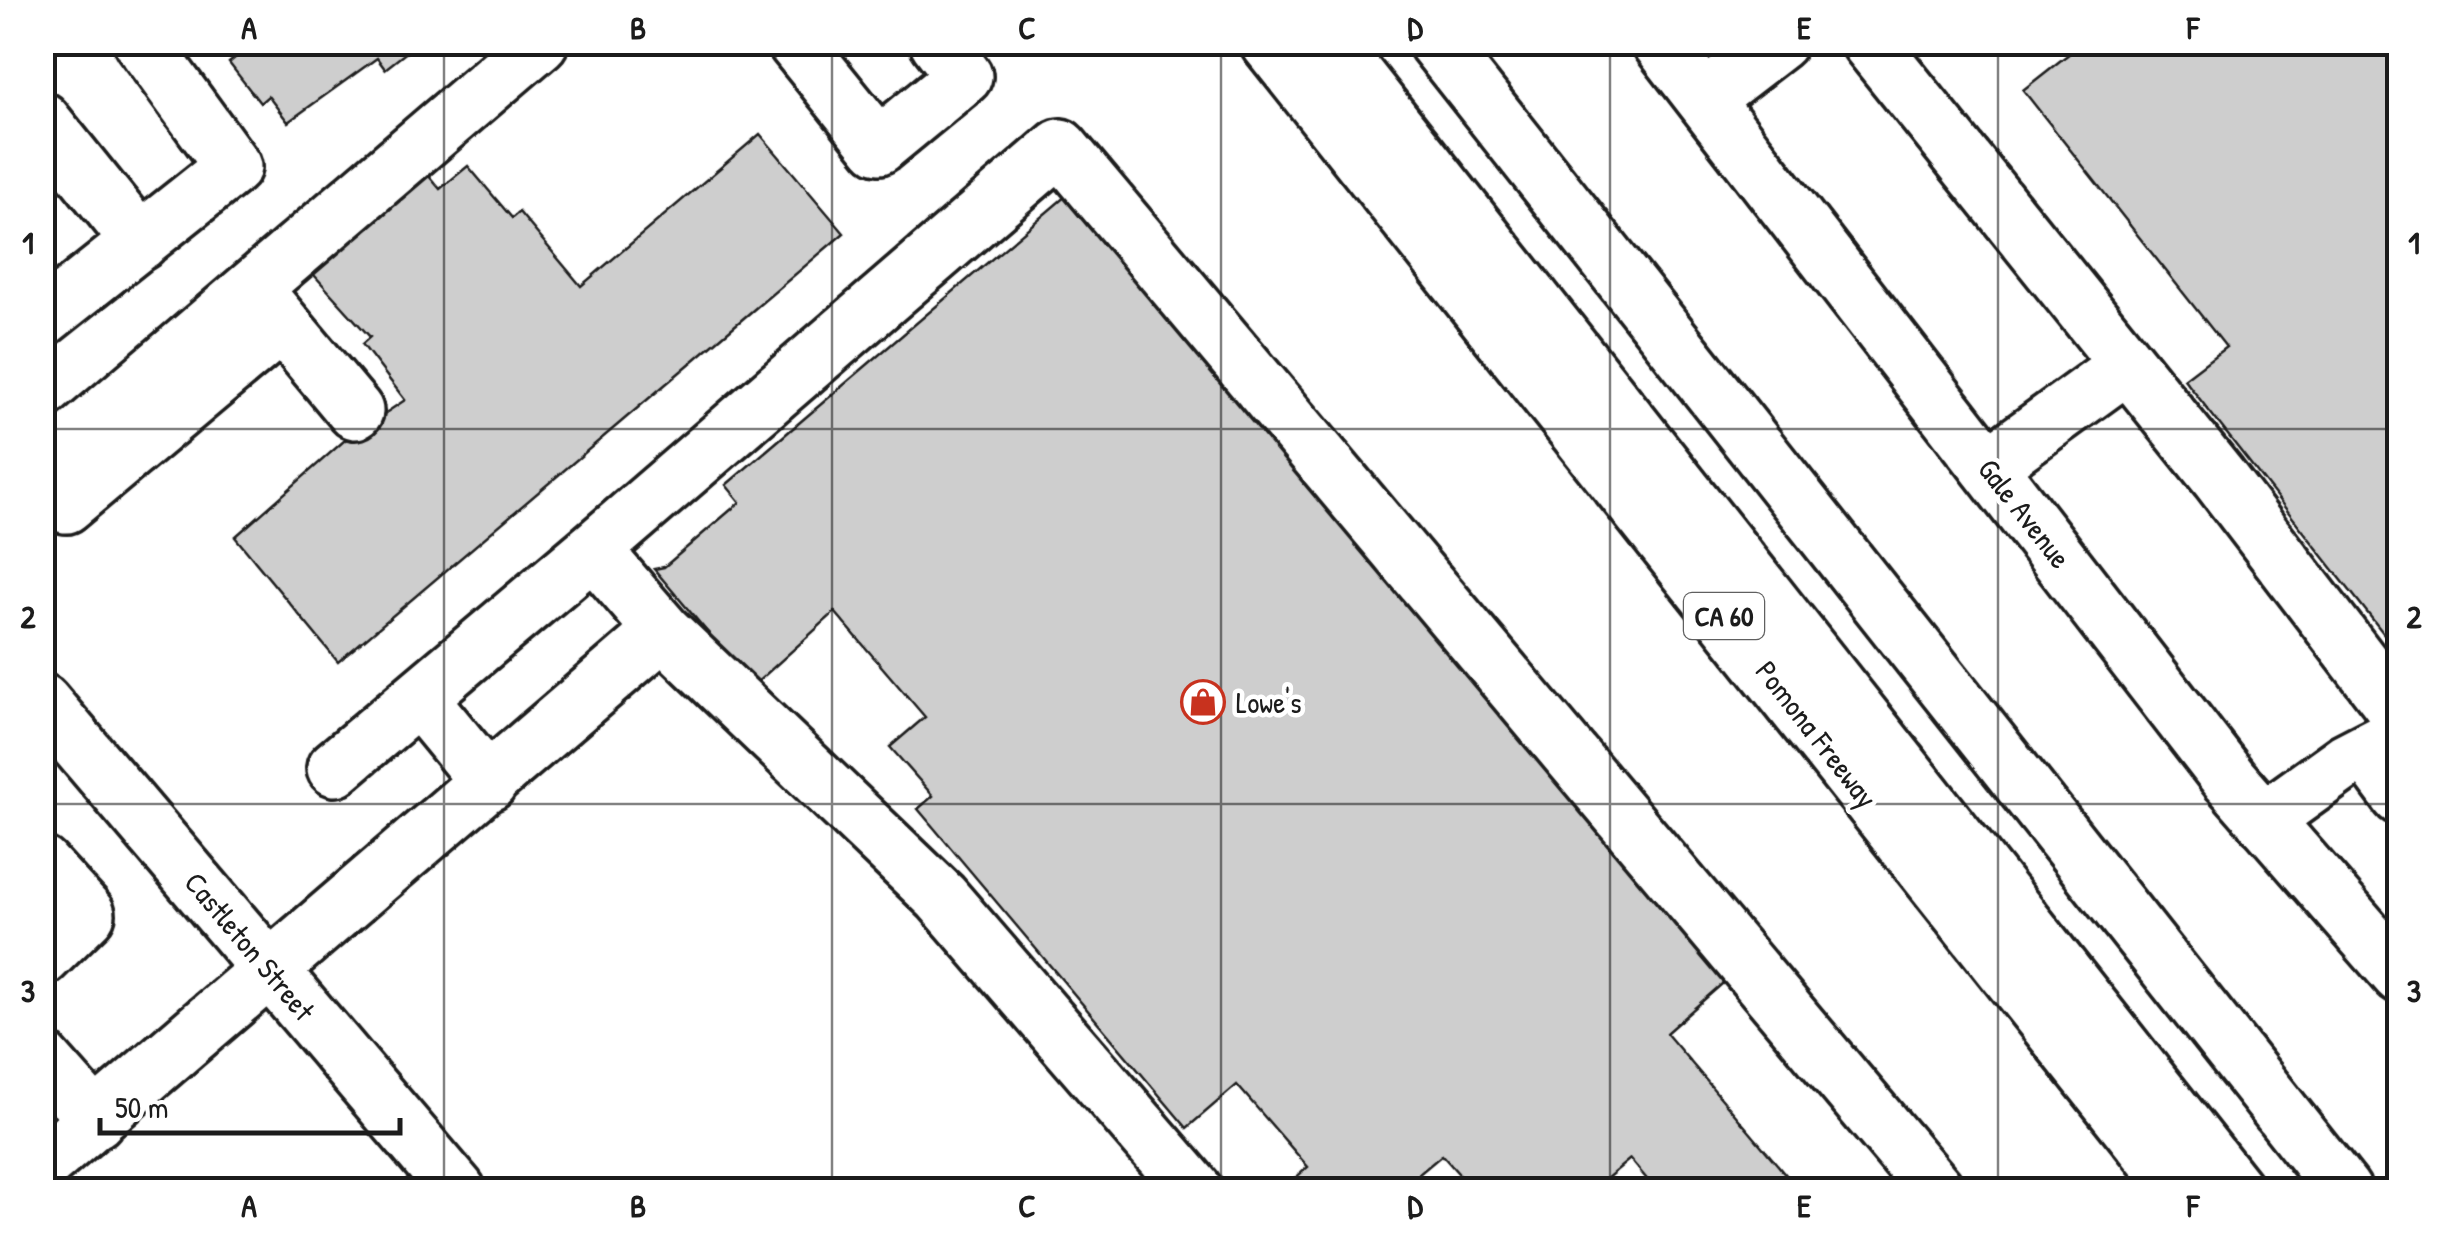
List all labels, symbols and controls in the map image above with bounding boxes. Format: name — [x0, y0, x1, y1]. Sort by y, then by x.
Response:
text: A — [241, 6, 257, 49]
text: B — [630, 6, 646, 49]
text: C — [1018, 6, 1036, 49]
text: D — [1407, 6, 1423, 49]
text: E — [1797, 6, 1812, 49]
text: F — [2186, 6, 2201, 49]
text: 1 — [22, 221, 34, 264]
text: 1 — [2408, 221, 2420, 264]
street label: Gale Avenue — [1970, 450, 2081, 576]
road number: CA 60 — [1684, 593, 1764, 639]
text: 2 — [21, 595, 37, 638]
text: 2 — [2407, 595, 2423, 638]
street label: Pomona Freeway — [1747, 652, 1887, 816]
shop icon: Lowe's — [1180, 679, 1226, 725]
place label: Lowe's — [1236, 682, 1302, 722]
street label: Castleton Street — [176, 863, 324, 1029]
text: 3 — [21, 969, 35, 1012]
text: 3 — [2407, 969, 2421, 1012]
scale bar — [100, 1073, 400, 1135]
text: 50 m — [115, 1087, 168, 1127]
text: A — [241, 1184, 257, 1227]
text: B — [630, 1184, 646, 1227]
text: C — [1018, 1184, 1036, 1227]
text: D — [1407, 1184, 1423, 1227]
text: E — [1797, 1184, 1812, 1227]
text: F — [2186, 1184, 2201, 1227]

